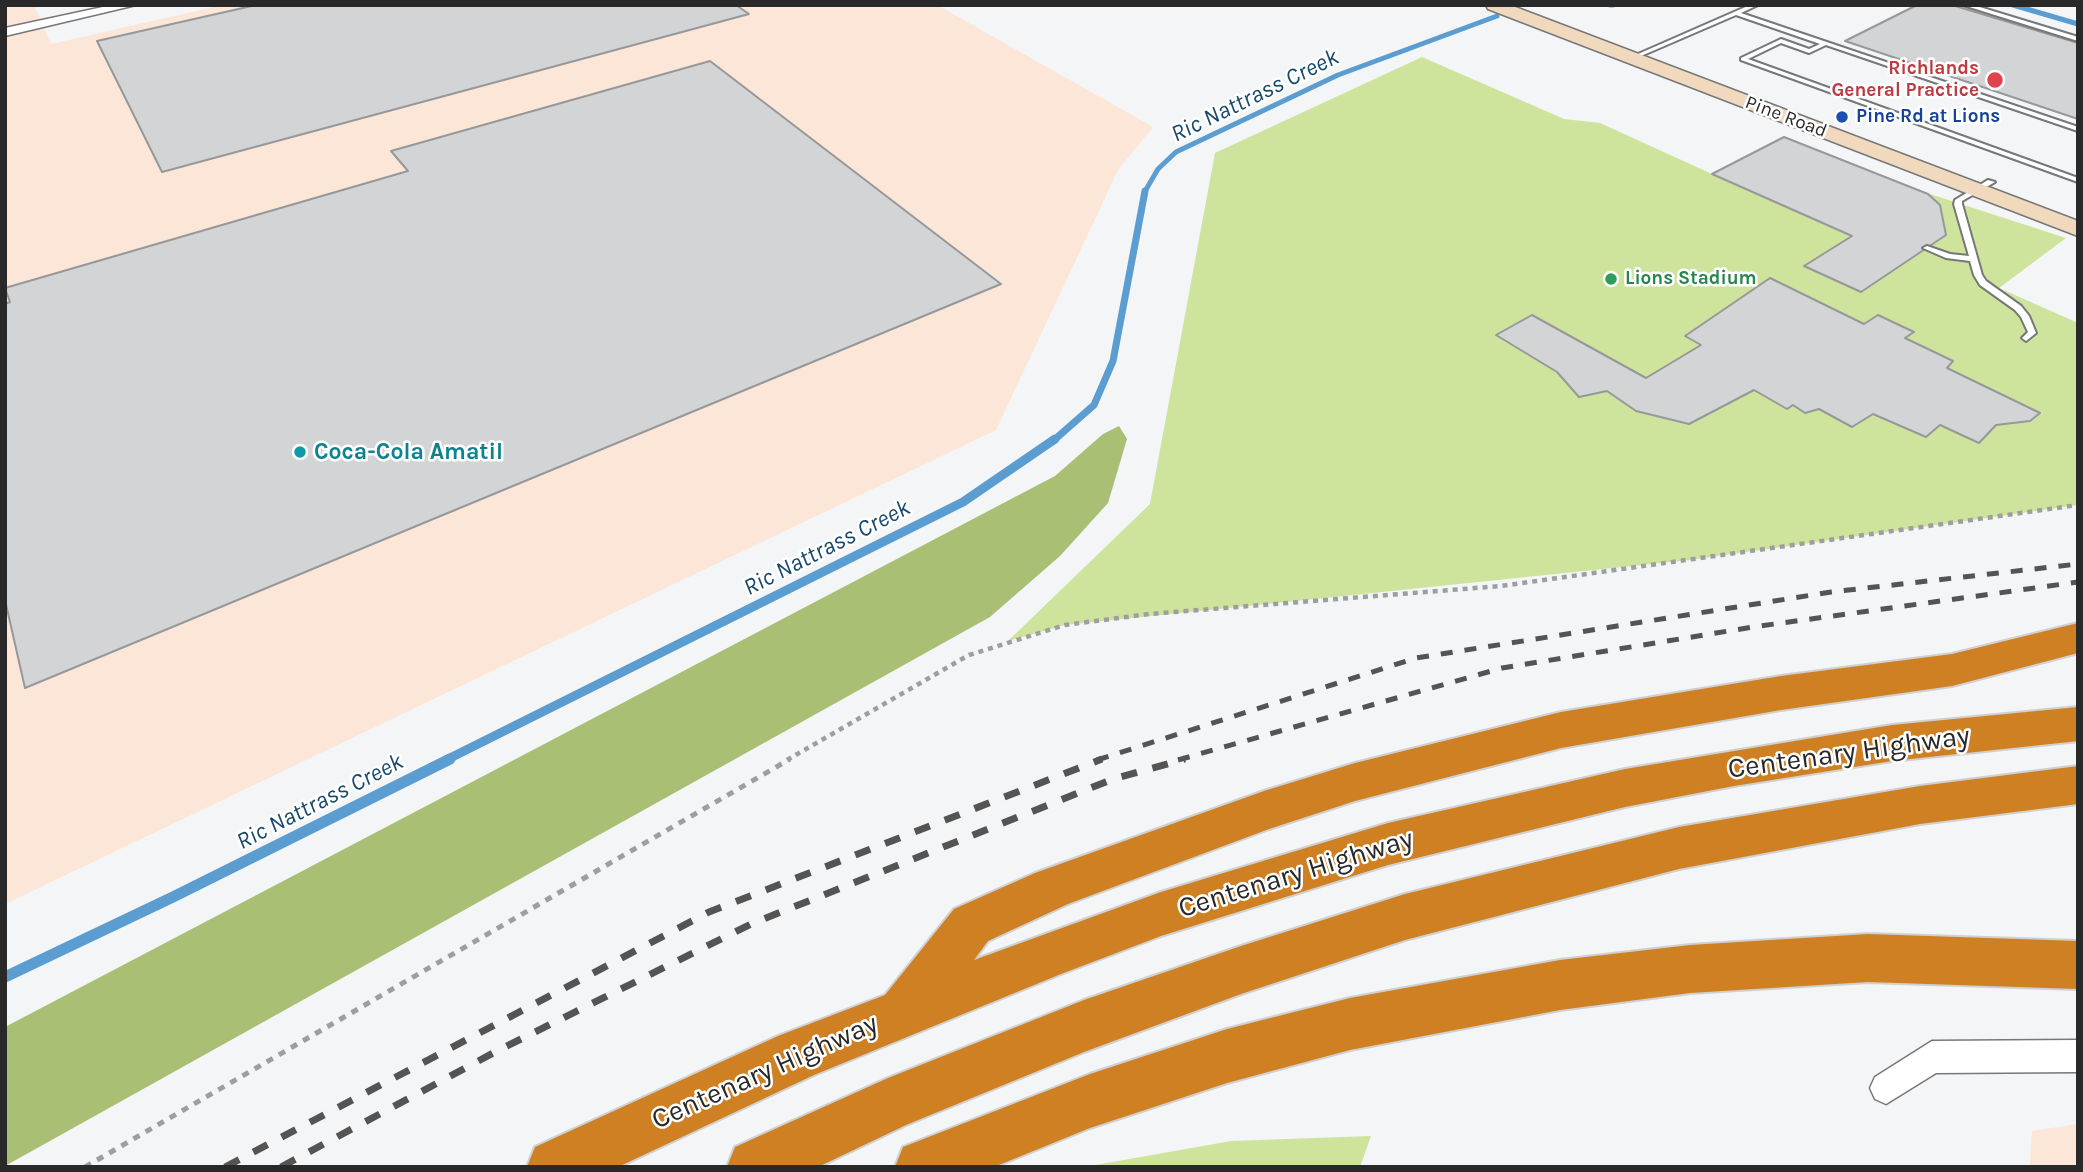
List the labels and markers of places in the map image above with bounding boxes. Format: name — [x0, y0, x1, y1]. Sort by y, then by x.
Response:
place label: Richlands General Practice — [1831, 58, 1979, 102]
marker: Richlands General Practice — [1985, 70, 2005, 90]
place label: Pine Rd at Lions — [1856, 106, 2000, 128]
marker: Pine Rd at Lions — [1834, 109, 1850, 125]
place label: Lions Stadium — [1625, 268, 1757, 290]
marker: Lions Stadium — [1603, 271, 1619, 287]
place label: Coca-Cola Amatil — [314, 438, 503, 466]
marker: Coca-Cola Amatil — [292, 444, 308, 460]

